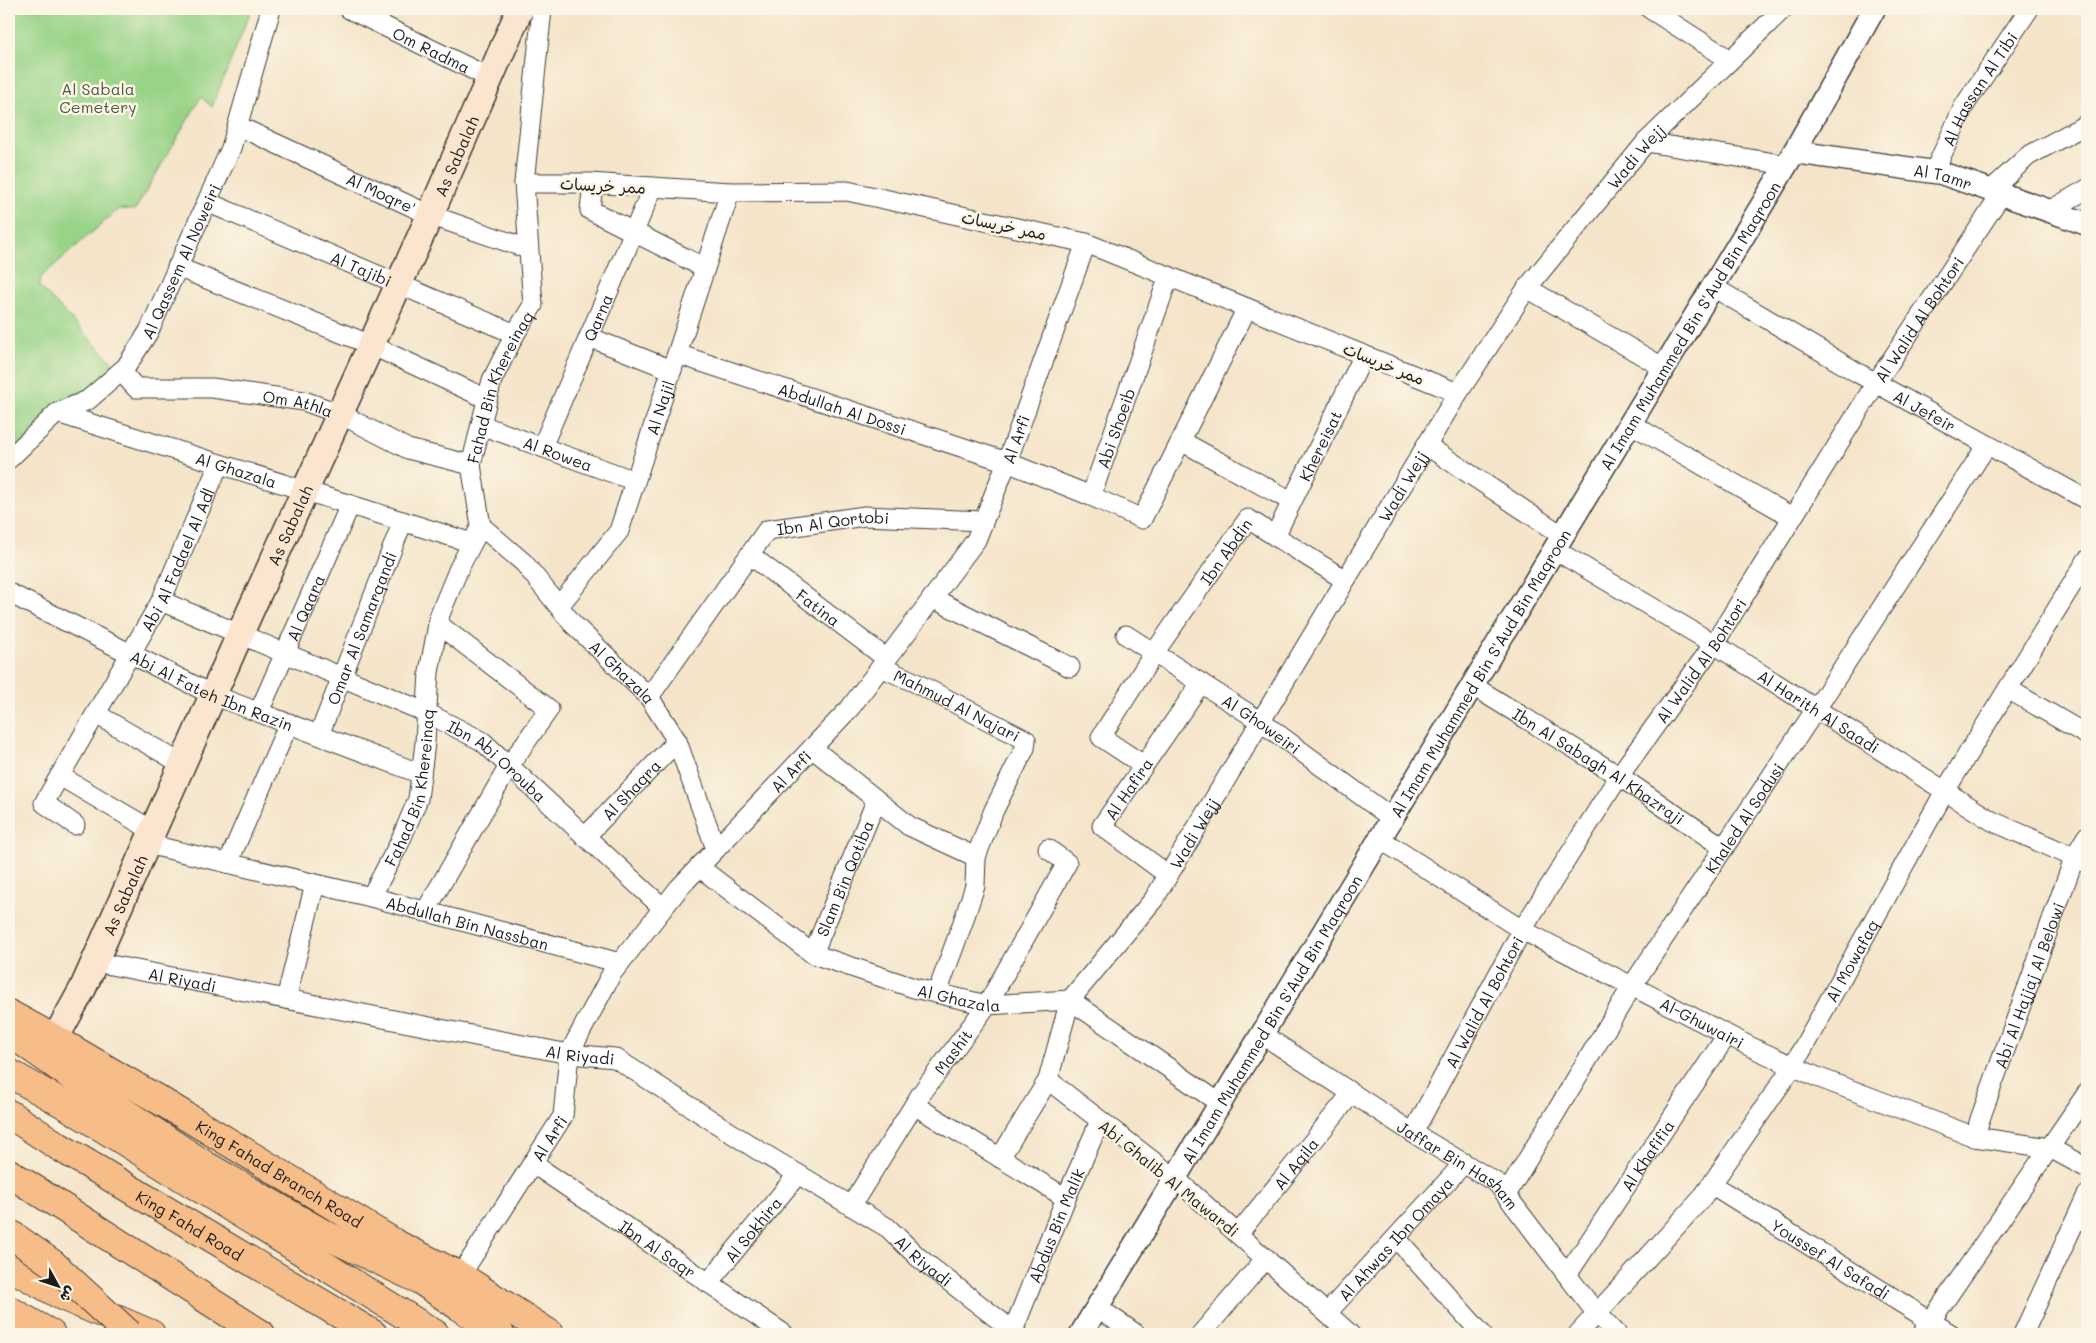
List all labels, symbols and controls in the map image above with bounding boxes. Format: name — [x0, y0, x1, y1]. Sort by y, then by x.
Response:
street label: Om Radma — [389, 22, 474, 77]
street label: Al Hassan Al Tibi — [1937, 27, 2022, 149]
park label: Al Sabala Cemetery — [59, 78, 137, 117]
street label: As Sabalah — [429, 112, 483, 200]
street label: Wadi Wejj — [1602, 119, 1669, 193]
street label: Al Tamr — [1912, 159, 1975, 194]
street label: Al Moqre' — [343, 167, 419, 218]
street label: ممر خريسات — [559, 172, 647, 198]
street label: Al Imam Muhammed Bin S'Aud Bin Maqroon — [1594, 177, 1785, 473]
street label: Al Qassem Al Noweiri — [136, 180, 224, 343]
street label: ممر خريسات — [960, 206, 1048, 244]
street label: Al Tajibi — [328, 246, 395, 291]
street label: Al Walid Al Bohtori — [1869, 252, 1968, 386]
street label: Qarna — [578, 290, 617, 344]
street label: Fahad Bin Khereinaq — [461, 306, 538, 465]
street label: ممر خريسات — [1340, 337, 1428, 389]
street label: Al Najil — [641, 377, 678, 438]
street label: Abdullah Al Dossi — [776, 377, 909, 439]
street label: Al Jefeir — [1890, 384, 1960, 436]
street label: Om Athla — [261, 385, 336, 421]
street label: Abi Shoeib — [1091, 385, 1139, 471]
street label: Khereisat — [1293, 406, 1346, 484]
street label: Al Arfi — [997, 412, 1034, 466]
street label: Al Rowea — [521, 431, 596, 475]
street label: Al Ghazala — [193, 447, 280, 492]
street label: Wadi Wejj — [1373, 447, 1431, 525]
street label: As Sabalah — [262, 482, 317, 569]
street label: Abi Al Fadael Al Adl — [135, 484, 218, 635]
street label: Ibn Al Qortobi — [775, 505, 890, 539]
street label: Ibn Abdin — [1195, 514, 1256, 589]
street label: Al Imam Muhammed Bin S'Aud Bin Maqroon — [1385, 525, 1575, 821]
street label: Omar Al Samarqandi — [322, 548, 401, 708]
street label: Al Qaara — [281, 571, 329, 644]
street label: Fatina — [792, 584, 845, 630]
street label: Al Walid Al Bohtori — [1650, 594, 1751, 727]
street label: Al Ghazala — [585, 635, 661, 707]
street label: Abi Al Fateh Ibn Razin — [127, 645, 296, 735]
street label: Mahmud Al Najari — [891, 664, 1024, 746]
street label: Al Harith Al Saadi — [1754, 664, 1884, 757]
street label: Al Ghoweiri — [1218, 689, 1305, 758]
street label: Ibn Al Sabagh Al Khazraji — [1509, 703, 1689, 829]
street label: Fahad Bin Khereinaq — [379, 708, 437, 869]
street label: Ibn Abi Orouba — [444, 715, 551, 806]
street label: Al Arfi — [765, 745, 815, 796]
street label: Al Hafira — [1099, 753, 1157, 823]
street label: Al Shaqra — [597, 754, 665, 824]
street label: Khaled Al Sodusi — [1700, 759, 1788, 877]
street label: Wadi Wejj — [1164, 794, 1223, 872]
street label: Slam Bin Qotiba — [811, 817, 878, 939]
street label: As Sabalah — [97, 851, 151, 939]
street label: Al Imam Muhammed Bin S'Aud Bin Maqroon — [1176, 871, 1366, 1167]
street label: Abdullah Bin Nassban — [384, 891, 551, 954]
street label: Abi Al Hajjaj Al Belowi — [1989, 899, 2068, 1071]
street label: Al Mowafaq — [1820, 915, 1883, 1005]
street label: Al Walid Al Bohtori — [1440, 932, 1527, 1071]
street label: Al Riyadi — [147, 962, 218, 996]
street label: Al Ghazala — [916, 979, 1001, 1016]
street label: Al-Ghuwairi — [1657, 992, 1748, 1052]
street label: Mashit — [929, 1025, 976, 1078]
street label: Al Riyadi — [544, 1039, 615, 1068]
street label: Al Arfi — [526, 1111, 571, 1165]
street label: King Fahad Branch Road — [192, 1115, 367, 1232]
street label: Abi Ghalib Al Mawardi — [1094, 1115, 1244, 1241]
street label: Jaffar Bin Hasham — [1394, 1115, 1524, 1213]
street label: Al Khafifia — [1616, 1116, 1678, 1195]
street label: Al Aqila — [1268, 1133, 1322, 1193]
street label: Abdus Bin Malik — [1023, 1165, 1088, 1286]
street label: Al Ahwas Ibn Omaya — [1333, 1172, 1457, 1305]
street label: King Fahd Road — [132, 1185, 247, 1265]
street label: Al Sokhira — [719, 1192, 786, 1266]
street label: Youssef Al Safadi — [1767, 1214, 1894, 1304]
street label: Ibn Al Saqr — [615, 1215, 700, 1282]
street label: Al Riyadi — [891, 1230, 957, 1291]
north arrow — [32, 1260, 82, 1310]
text: ش — [56, 1283, 81, 1307]

